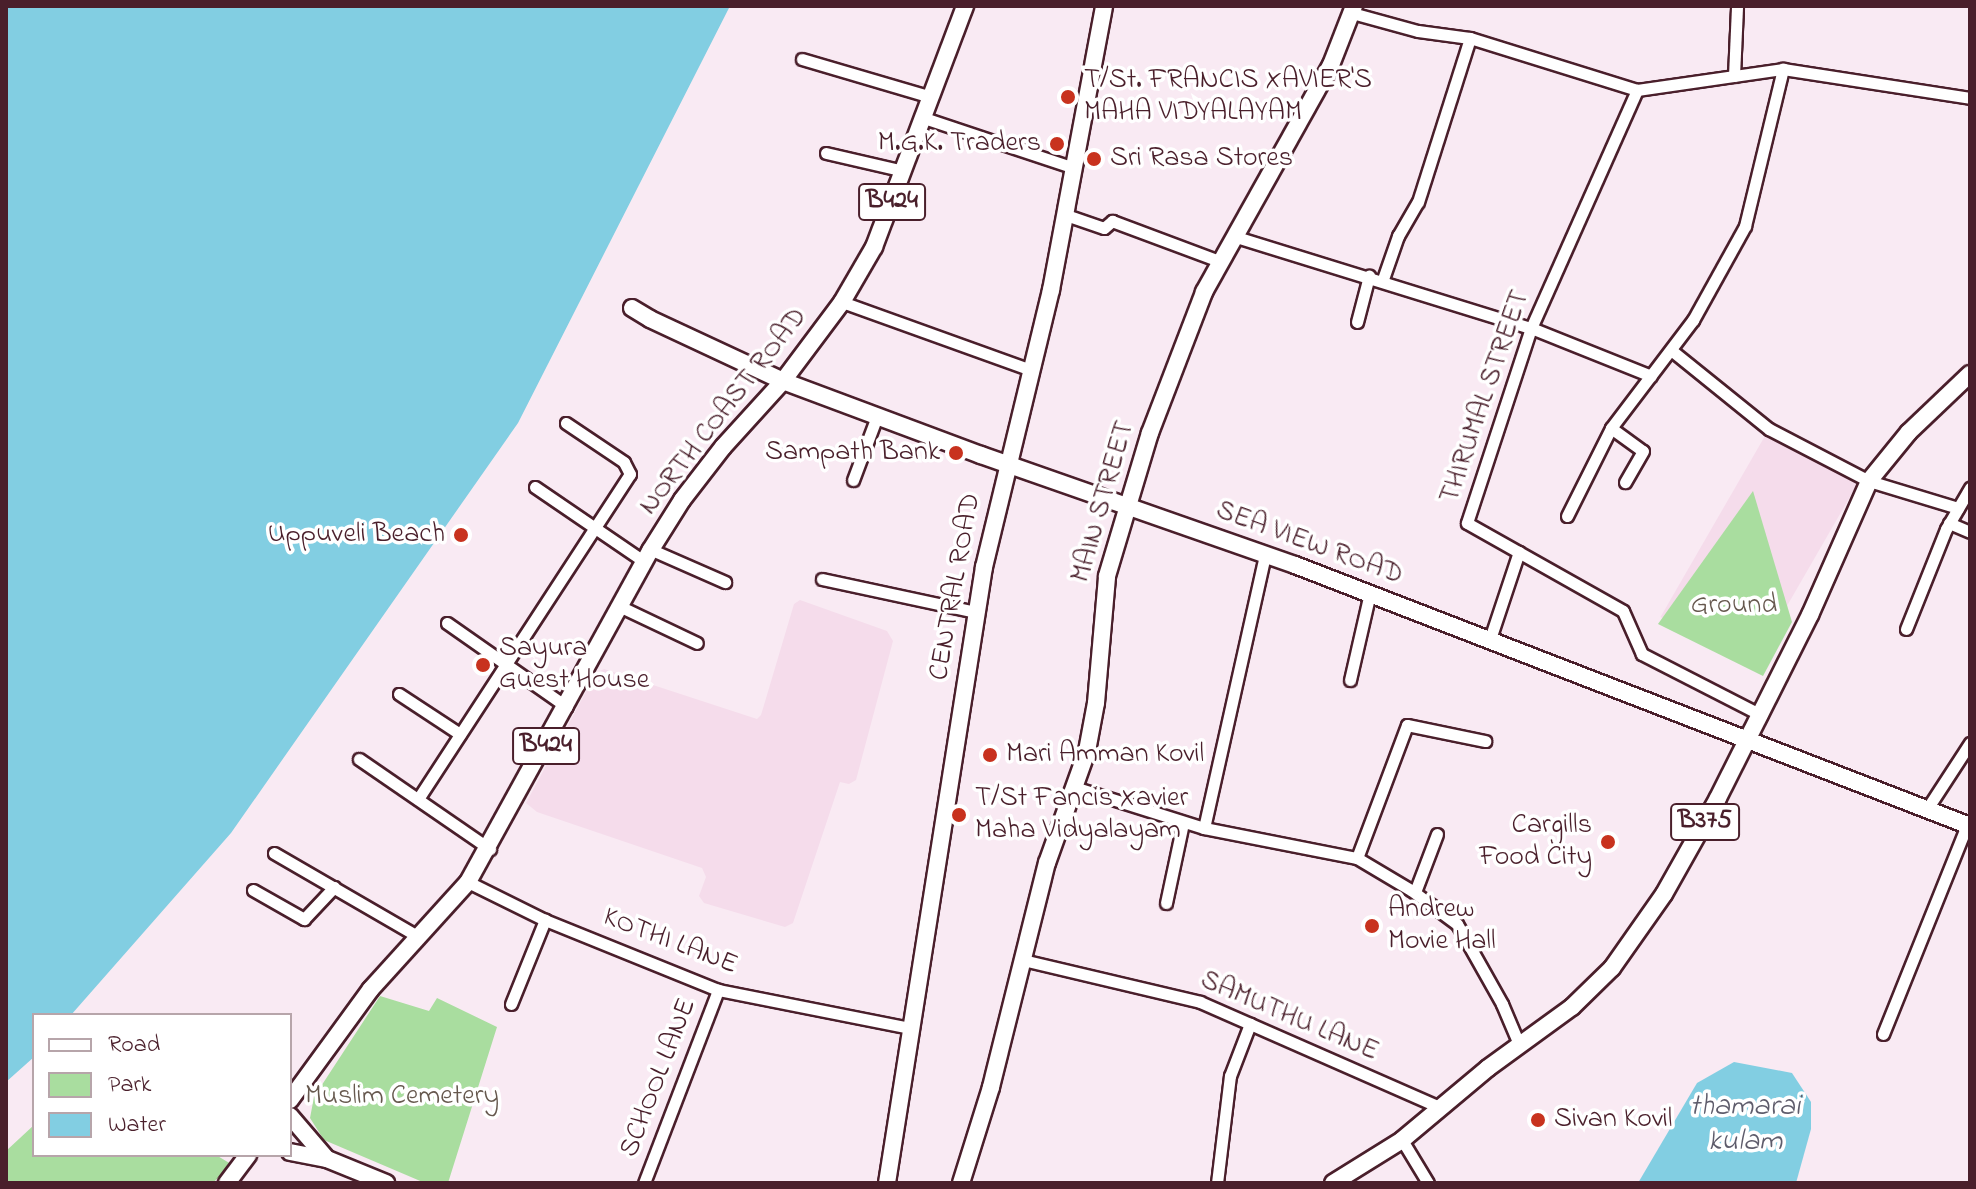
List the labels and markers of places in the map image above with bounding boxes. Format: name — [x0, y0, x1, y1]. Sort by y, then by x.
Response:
place label: T/St. FRANCIS XAVIER'S MAHA VIDYALAYAM — [1084, 64, 1372, 130]
marker: T/St. FRANCIS XAVIER'S MAHA VIDYALAYAM — [1059, 88, 1077, 106]
place label: M.G.K. Traders — [878, 127, 1041, 161]
marker: M.G.K. Traders — [1048, 135, 1066, 153]
place label: Sri Rasa Stores — [1110, 142, 1293, 176]
marker: Sri Rasa Stores — [1085, 150, 1103, 168]
place label: Sampath Bank — [765, 436, 940, 470]
marker: Sampath Bank — [947, 444, 965, 462]
place label: Uppuveli Beach — [268, 518, 445, 552]
marker: Uppuveli Beach — [452, 526, 470, 544]
place label: Sayura Guest House — [499, 632, 649, 698]
marker: Sayura Guest House — [474, 656, 492, 674]
place label: Mari Amman Kovil — [1006, 738, 1204, 772]
marker: Mari Amman Kovil — [981, 746, 999, 764]
place label: T/St Fancis Xavier Maha Vidyalayam — [975, 782, 1188, 848]
marker: T/St Fancis Xavier Maha Vidyalayam — [950, 806, 968, 824]
place label: Cargills Food City — [1479, 809, 1592, 875]
marker: Cargills Food City — [1599, 833, 1617, 851]
place label: Andrew Movie Hall — [1388, 893, 1496, 959]
marker: Andrew Movie Hall — [1363, 917, 1381, 935]
place label: Sivan Kovil — [1554, 1103, 1672, 1137]
marker: Sivan Kovil — [1529, 1111, 1547, 1129]

